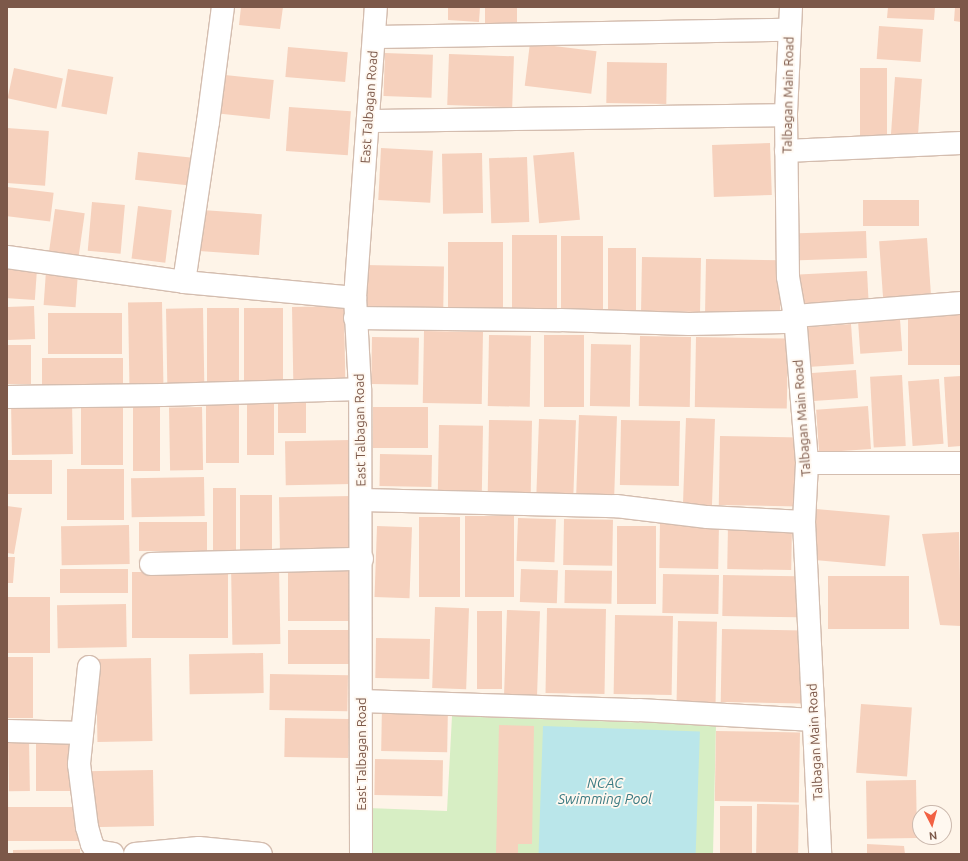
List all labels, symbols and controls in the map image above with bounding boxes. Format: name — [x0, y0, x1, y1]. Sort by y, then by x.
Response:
street label: Talbagan Main Road — [779, 36, 797, 154]
street label: East Talbagan Road — [357, 50, 381, 164]
street label: Talbagan Main Road — [790, 359, 814, 477]
street label: East Talbagan Road — [351, 373, 369, 487]
street label: Talbagan Main Road — [804, 683, 826, 801]
street label: East Talbagan Road — [353, 697, 369, 811]
water label: NCAC Swimming Pool — [558, 775, 652, 808]
north arrow — [912, 805, 952, 845]
text: N — [928, 830, 938, 842]

